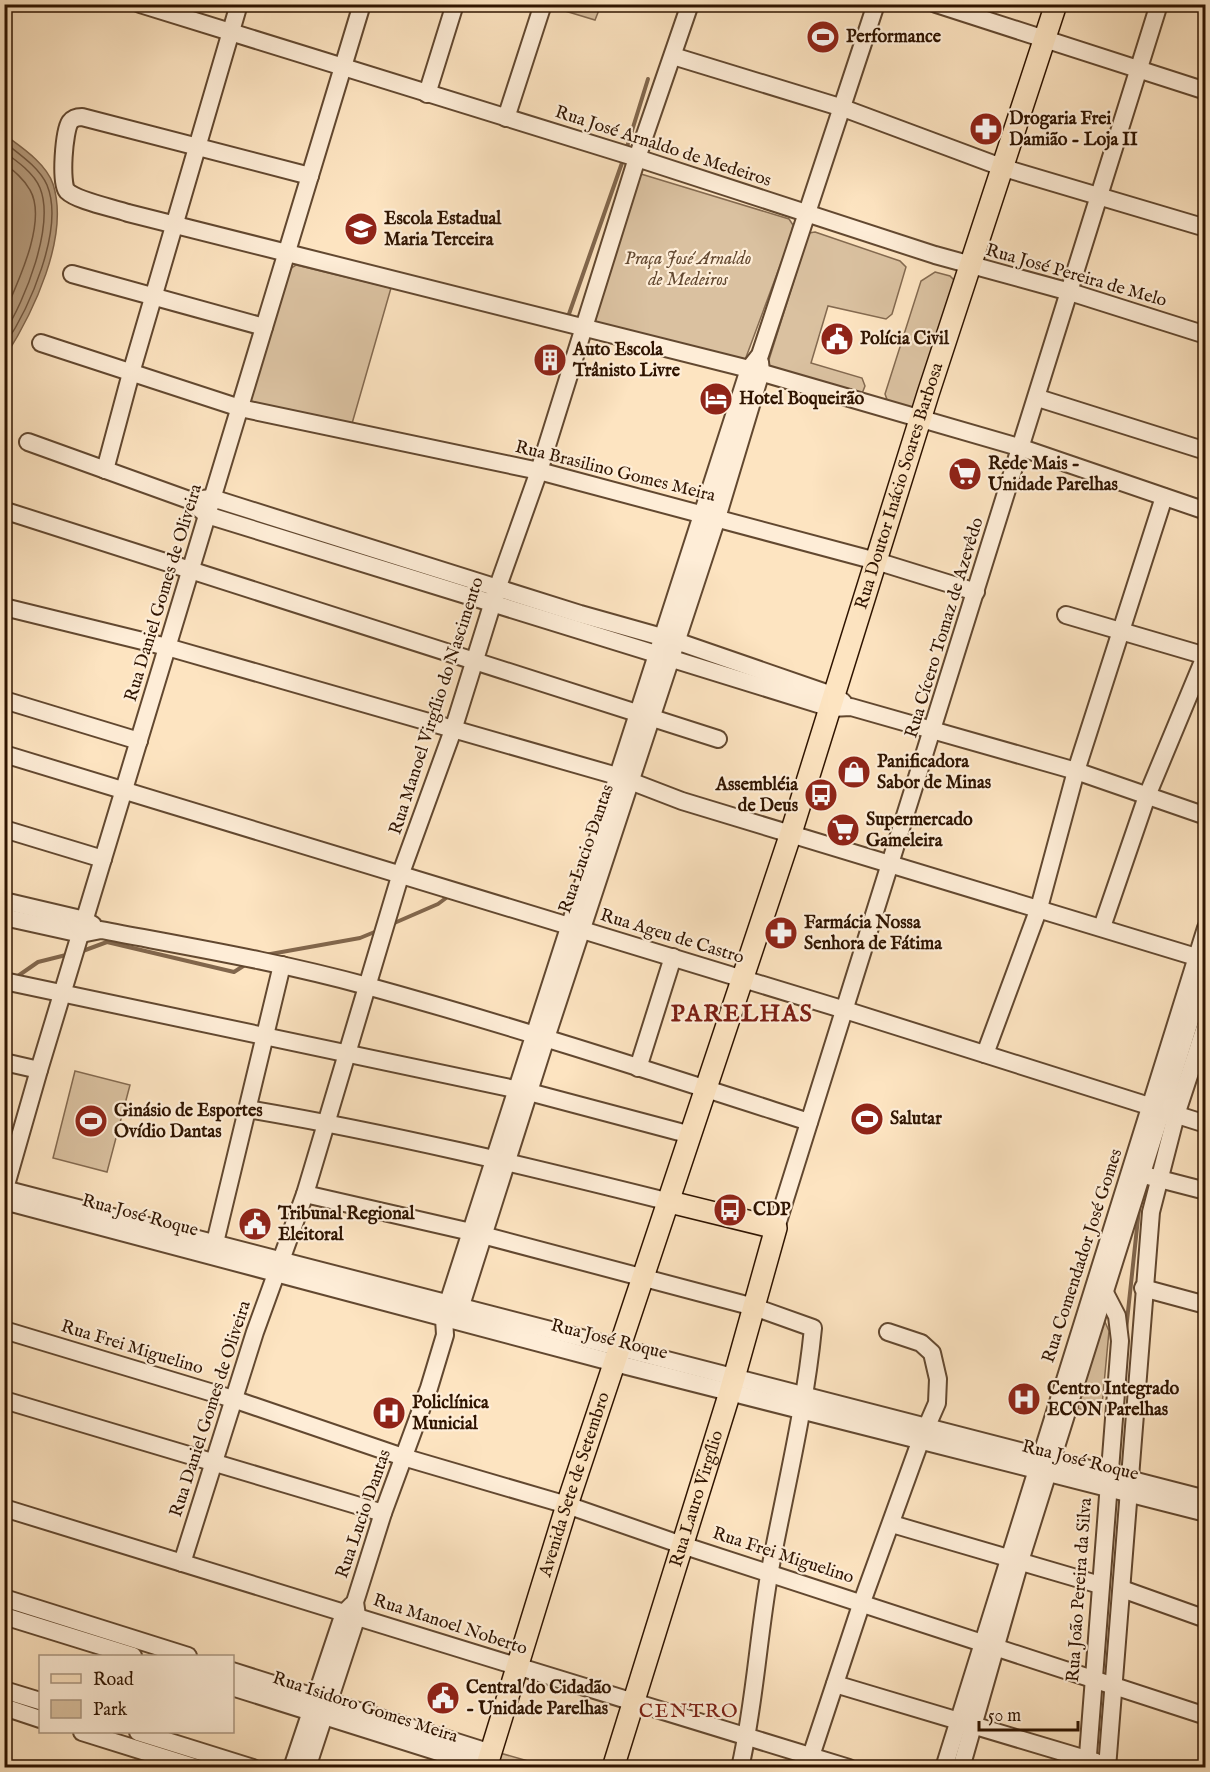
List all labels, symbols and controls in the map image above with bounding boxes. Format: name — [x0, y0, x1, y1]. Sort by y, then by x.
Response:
sports icon: Performance — [805, 19, 841, 55]
place label: Performance — [846, 26, 942, 49]
street label: Rua José Arnaldo de Medeiros — [552, 101, 774, 193]
place label: Drogaria Frei Damião - Loja II — [1009, 108, 1138, 152]
pharmacy icon: Drogaria Frei Damião - Loja II — [968, 111, 1004, 147]
place label: Escola Estadual Maria Terceira — [384, 208, 502, 252]
school or university icon: Escola Estadual Maria Terceira — [343, 211, 379, 247]
street label: Rua José Pereira de Melo — [983, 239, 1170, 313]
park label: Praça José Arnaldo de Medeiros — [625, 248, 751, 292]
public building icon: Polícia Civil — [819, 321, 855, 357]
place label: Polícia Civil — [860, 328, 950, 351]
place label: Auto Escola Trânisto Livre — [572, 339, 681, 383]
building icon: Auto Escola Trânisto Livre — [532, 342, 568, 378]
street label: Rua Doutor Inácio Soares Barbosa — [850, 360, 949, 612]
hotel icon: Hotel Boqueirão — [698, 381, 734, 417]
place label: Hotel Boqueirão — [739, 388, 864, 411]
street label: Rua Brasilino Gomes Meira — [512, 436, 718, 508]
place label: Rede Mais - Unidade Parelhas — [987, 453, 1119, 497]
supermarket icon: Rede Mais - Unidade Parelhas — [947, 456, 983, 492]
street label: Rua Daniel Gomes de Oliveira — [120, 481, 208, 705]
street label: Rua Cícero Tomaz de Azevêdo — [900, 515, 990, 741]
street label: Rua Manoel Virgílio do Nascimento — [384, 574, 490, 838]
place label: Panificadora Sabor de Minas — [877, 751, 992, 795]
shop icon: Panificadora Sabor de Minas — [836, 754, 872, 790]
place label: Assembléia de Deus — [715, 774, 799, 818]
bus stop icon: Assembléia de Deus — [803, 777, 839, 813]
street label: Rua Lucio Dantas — [554, 781, 620, 917]
place label: Supermercado Gameleira — [866, 809, 973, 853]
supermarket icon: Supermercado Gameleira — [825, 812, 861, 848]
street label: Rua Ageu de Castro — [597, 904, 747, 970]
place label: Farmácia Nossa Senhora de Fátima — [804, 912, 943, 956]
pharmacy icon: Farmácia Nossa Senhora de Fátima — [763, 915, 799, 951]
district label: PARELHAS — [671, 999, 813, 1030]
place label: Ginásio de Esportes Ovídio Dantas — [114, 1100, 263, 1144]
sports icon: Salutar — [849, 1101, 885, 1137]
sports icon: Ginásio de Esportes Ovídio Dantas — [73, 1103, 109, 1139]
place label: Salutar — [890, 1108, 942, 1131]
street label: Rua Comendador José Gomes — [1038, 1146, 1128, 1366]
street label: Rua José Roque — [79, 1189, 201, 1243]
bus stop icon: CDP — [712, 1192, 748, 1228]
place label: CDP — [753, 1199, 791, 1222]
place label: Tribunal Regional Eleitoral — [277, 1203, 416, 1247]
public building icon: Tribunal Regional Eleitoral — [237, 1206, 273, 1242]
street label: Rua Daniel Gomes de Oliveira — [165, 1298, 257, 1520]
street label: Rua José Roque — [548, 1314, 670, 1366]
street label: Rua Frei Miguelino — [58, 1315, 206, 1381]
place label: Centro Integrado ECON Parelhas — [1047, 1378, 1180, 1422]
hospital icon: Centro Integrado ECON Parelhas — [1006, 1381, 1042, 1417]
street label: Avenida Sete de Setembro — [534, 1389, 615, 1581]
place label: Policlínica Municial — [412, 1392, 490, 1436]
hospital icon: Policlínica Municial — [371, 1395, 407, 1431]
street label: Rua Lauro Virgílio — [665, 1427, 729, 1570]
street label: Rua José Roque — [1019, 1435, 1141, 1487]
street label: Rua Lucio Dantas — [331, 1446, 397, 1582]
street label: Rua João Pereira da Silva — [1062, 1497, 1098, 1683]
street label: Rua Frei Miguelino — [709, 1522, 857, 1590]
street label: Rua Manoel Noberto — [370, 1589, 530, 1661]
legend — [39, 1655, 234, 1733]
street label: Rua Isidoro Gomes Meira — [269, 1667, 461, 1749]
text: Road — [93, 1669, 134, 1692]
place label: Central do Cidadão - Unidade Parelhas — [466, 1677, 612, 1721]
public building icon: Central do Cidadão - Unidade Parelhas — [425, 1680, 461, 1716]
scale bar — [979, 1694, 1078, 1732]
text: Park — [93, 1699, 128, 1722]
district label: CENTRO — [639, 1699, 739, 1724]
text: 50 m — [988, 1705, 1021, 1728]

